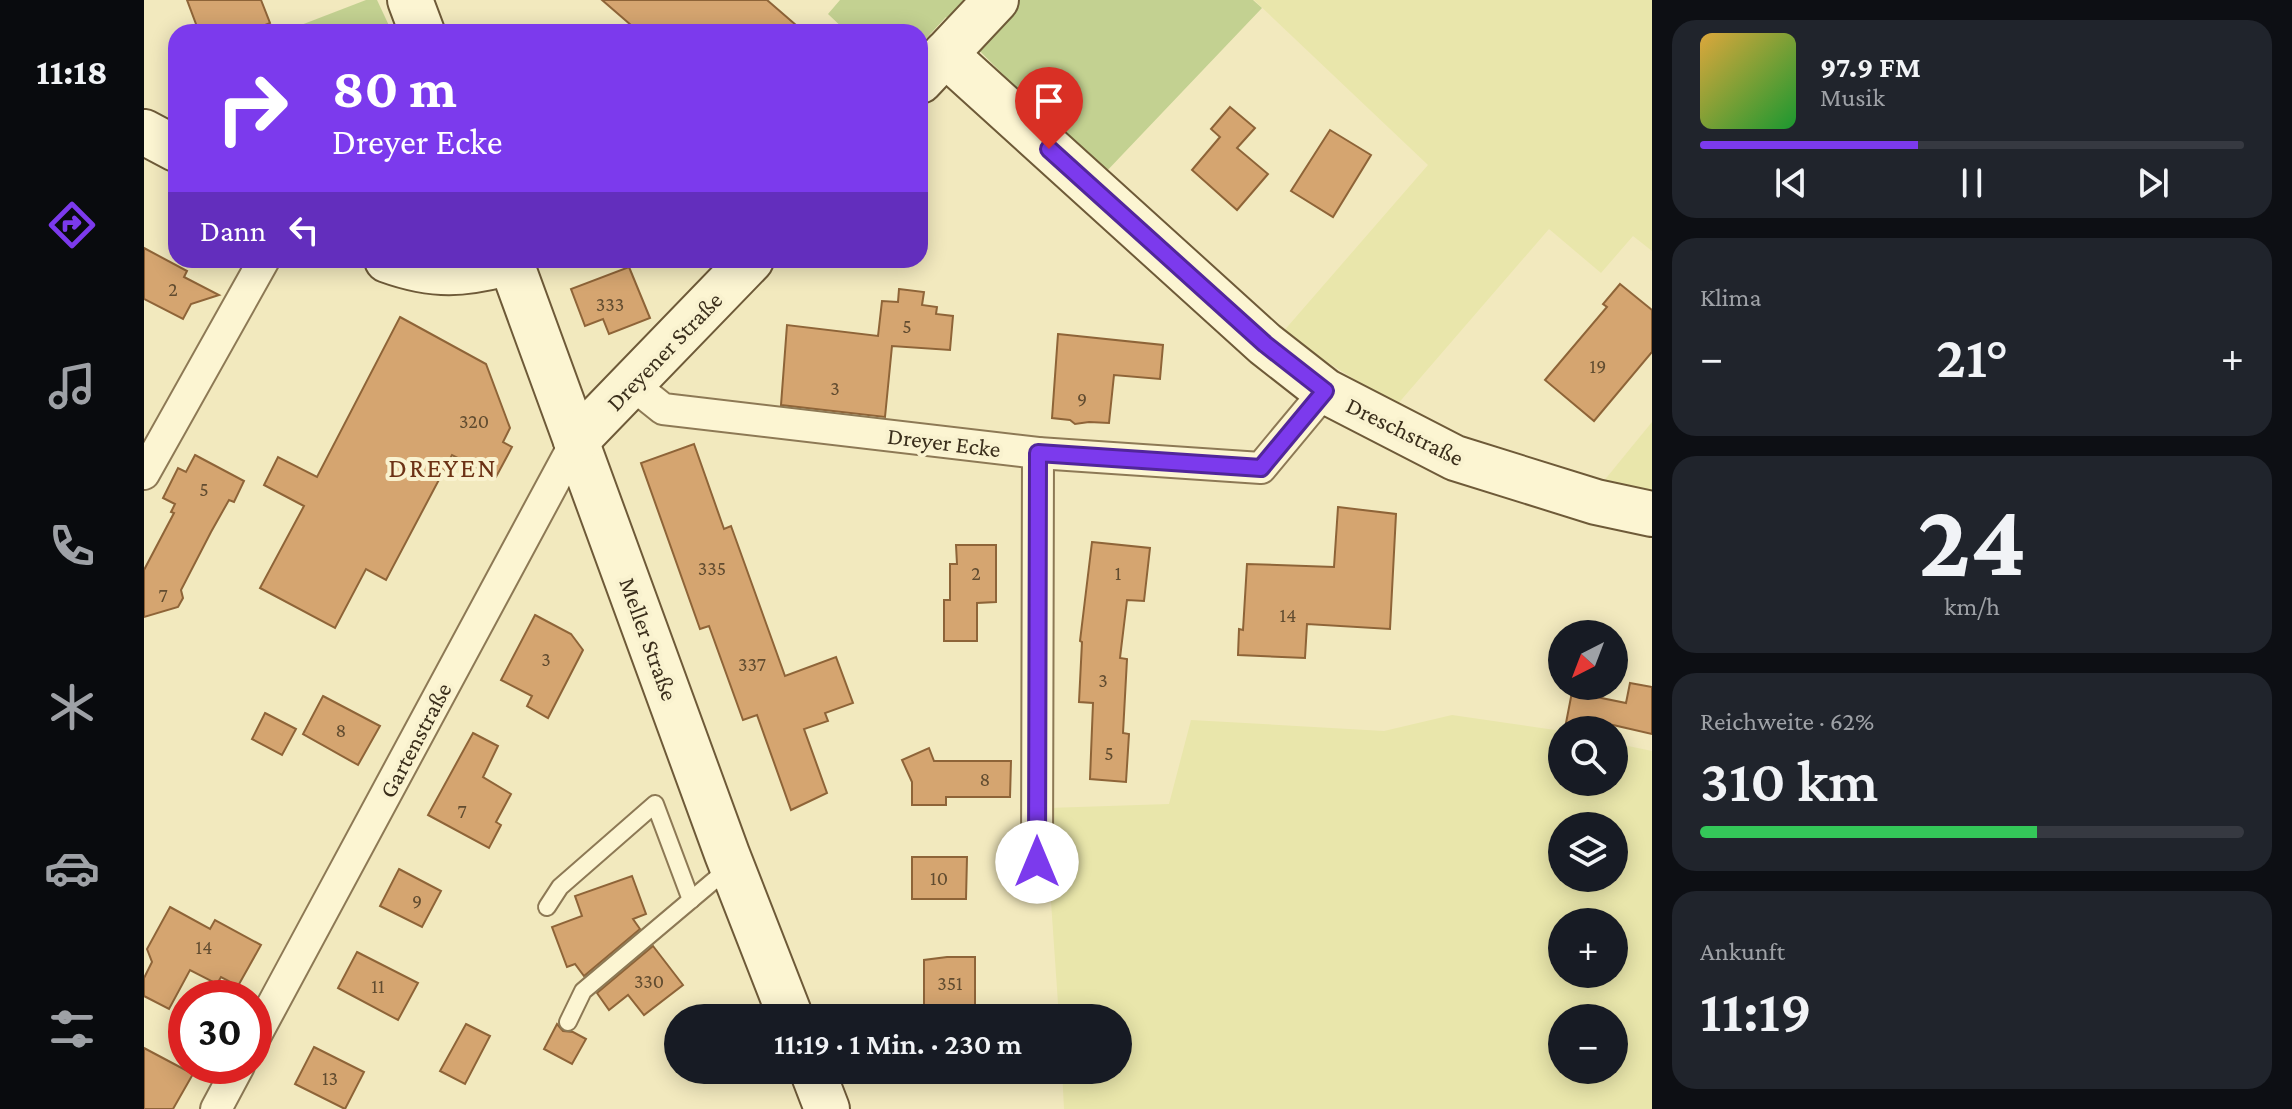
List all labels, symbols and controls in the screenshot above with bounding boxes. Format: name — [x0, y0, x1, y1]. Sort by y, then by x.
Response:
text: 97.9 FM — [1820, 50, 1921, 83]
text: 11:18 — [36, 52, 108, 92]
icon: right — [200, 56, 304, 160]
text: 80 m — [332, 57, 457, 119]
pin — [1015, 67, 1083, 149]
icon: arrive — [1027, 79, 1071, 123]
text: Musik — [1820, 83, 1885, 112]
text: Dreyer Ecke — [332, 122, 502, 162]
icon: previous — [1769, 161, 1813, 205]
icon: pause — [1950, 161, 1994, 205]
icon: next — [2131, 161, 2175, 205]
icon: directions — [44, 197, 100, 253]
icon: left — [282, 208, 326, 252]
text: Dann — [200, 214, 266, 247]
house number: 2 — [168, 278, 178, 300]
text: Klima — [1700, 283, 1762, 312]
street label: Dreyener Straße — [601, 286, 727, 416]
house number: 333 — [596, 293, 624, 315]
house number: 5 — [902, 315, 912, 337]
text: 21° — [1936, 323, 2008, 390]
text: − — [1700, 333, 1723, 381]
text: + — [2221, 333, 2244, 381]
house number: 19 — [1590, 355, 1606, 377]
icon: music — [44, 358, 100, 414]
house number: 3 — [830, 377, 840, 399]
house number: 9 — [1077, 388, 1087, 410]
street label: Dreschstraße — [1342, 391, 1468, 471]
house number: 320 — [459, 410, 489, 432]
street label: Dreyer Ecke — [886, 422, 1002, 462]
district label: DREYEN — [388, 452, 498, 483]
house number: 5 — [199, 478, 209, 500]
text: 24 — [1917, 482, 2027, 597]
icon: phone — [44, 518, 100, 574]
house number: 335 — [698, 557, 726, 579]
house number: 2 — [971, 562, 981, 584]
house number: 1 — [1115, 562, 1121, 584]
street label: Meller Straße — [614, 574, 684, 704]
house number: 7 — [158, 584, 168, 606]
text: km/h — [1944, 592, 2000, 621]
house number: 14 — [1280, 604, 1296, 626]
north arrow — [1548, 620, 1628, 700]
map controls — [1548, 620, 1628, 1084]
house number: 3 — [541, 648, 551, 670]
house number: 337 — [738, 653, 766, 675]
house number: 3 — [1098, 669, 1108, 691]
street label: Gartenstraße — [373, 678, 457, 802]
icon: climate — [44, 679, 100, 735]
text: Reichweite · 62% — [1700, 707, 1874, 736]
button: search — [1548, 716, 1628, 796]
house number: 8 — [336, 719, 346, 741]
house number: 5 — [1104, 742, 1114, 764]
text: 310 km — [1700, 747, 1878, 814]
house number: 8 — [980, 768, 990, 790]
house number: 7 — [457, 800, 467, 822]
button: layers — [1548, 812, 1628, 892]
position arrow — [995, 820, 1079, 904]
icon: car — [44, 840, 100, 896]
house number: 10 — [930, 867, 948, 889]
house number: 9 — [412, 890, 422, 912]
button: + — [1548, 908, 1628, 988]
house number: 14 — [196, 936, 212, 958]
text: Ankunft — [1700, 937, 1785, 966]
house number: 330 — [634, 970, 664, 992]
house number: 351 — [937, 972, 963, 994]
house number: 11 — [371, 975, 385, 997]
text: 11:19 — [1700, 977, 1812, 1044]
speed limit sign: 30 — [168, 980, 272, 1084]
icon: filters — [44, 1001, 100, 1057]
button: − — [1548, 1004, 1628, 1084]
text: 11:19 · 1 Min. · 230 m — [774, 1027, 1022, 1060]
house number: 13 — [322, 1067, 338, 1089]

